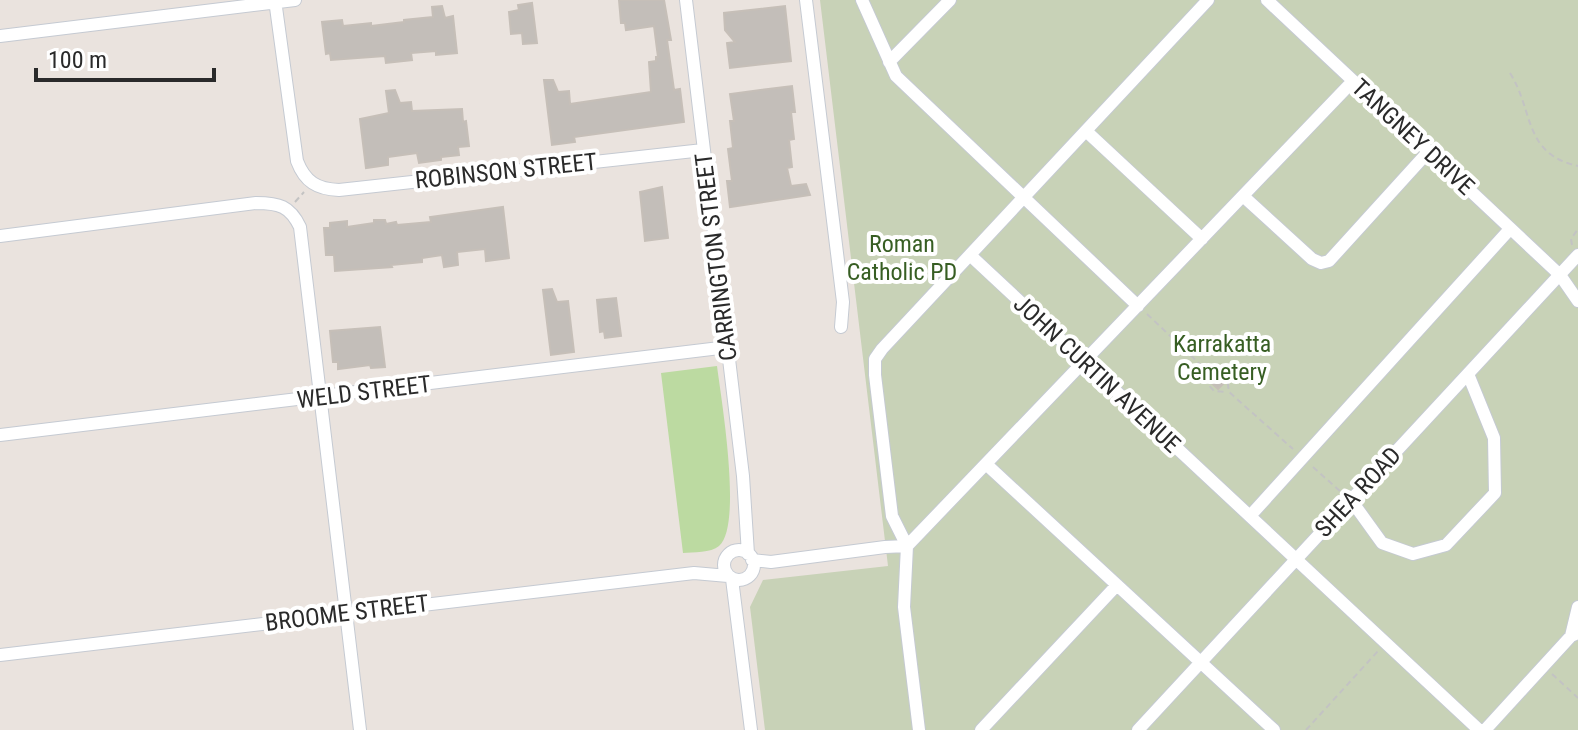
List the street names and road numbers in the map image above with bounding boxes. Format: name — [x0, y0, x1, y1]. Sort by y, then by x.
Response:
street label: TANGNEY DRIVE — [1346, 73, 1480, 201]
street label: ROBINSON STREET — [414, 148, 598, 194]
street label: CARRINGTON STREET — [689, 151, 743, 363]
street label: JOHN CURTIN AVENUE — [1008, 290, 1186, 458]
street label: WELD STREET — [295, 370, 433, 414]
street label: SHEA ROAD — [1309, 441, 1407, 543]
street label: BROOME STREET — [264, 589, 430, 637]

